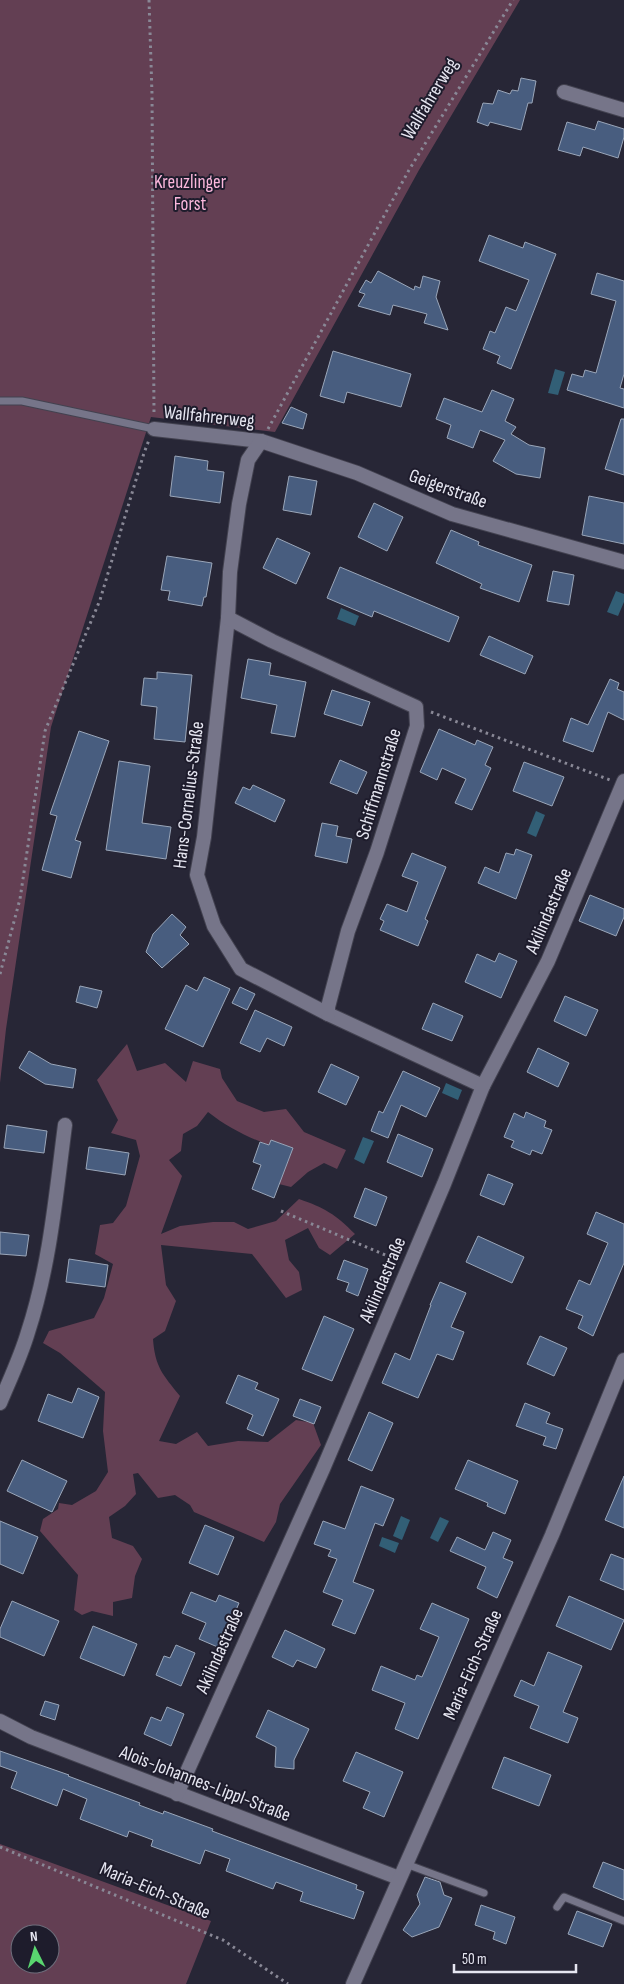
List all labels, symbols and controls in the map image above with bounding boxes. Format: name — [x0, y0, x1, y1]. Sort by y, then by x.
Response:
street label: Wallfahrerweg — [397, 54, 464, 144]
park label: Kreuzlinger Forst — [154, 171, 227, 216]
street label: Wallfahrerweg — [162, 401, 256, 433]
street label: Geigerstraße — [406, 464, 490, 514]
street label: Hans-Cornelius-Straße — [169, 720, 209, 870]
street label: Schiffmannstraße — [351, 726, 407, 842]
street label: Akilindastraße — [520, 865, 577, 958]
street label: Akilindastraße — [354, 1234, 411, 1327]
street label: Akilindastraße — [191, 1605, 249, 1698]
street label: Maria-Eich-Straße — [439, 1606, 507, 1724]
street label: Alois-Johannes-Lippl-Straße — [115, 1740, 294, 1827]
street label: Maria-Eich-Straße — [96, 1857, 214, 1925]
north arrow — [10, 1924, 60, 1974]
text: N — [29, 1928, 38, 1945]
scale bar — [454, 1942, 576, 1974]
text: 50 m — [462, 1950, 487, 1969]

